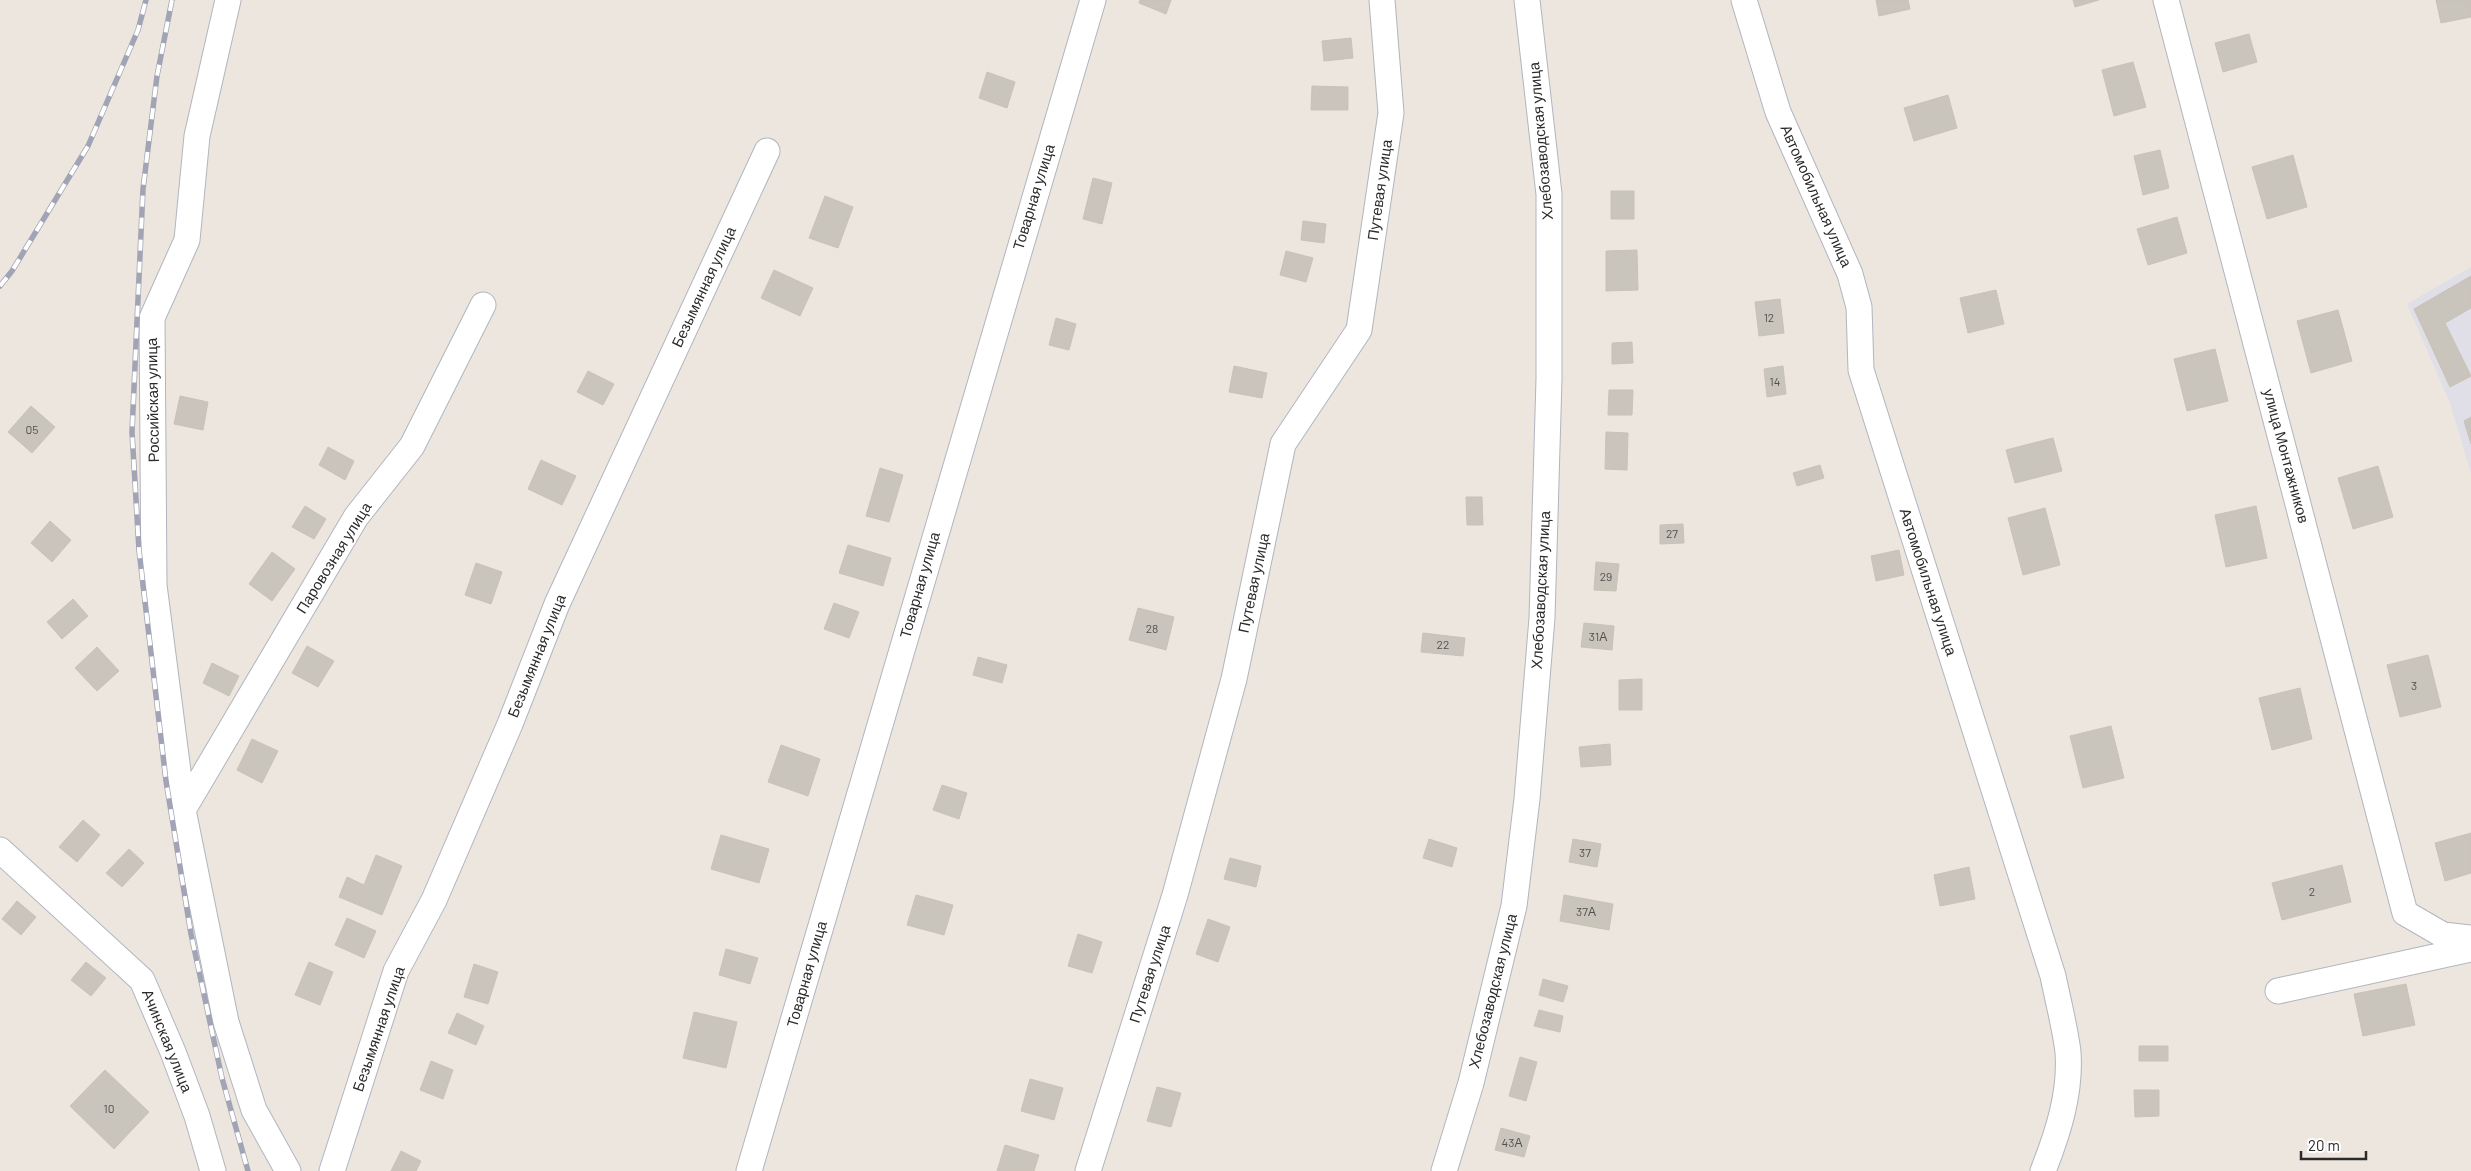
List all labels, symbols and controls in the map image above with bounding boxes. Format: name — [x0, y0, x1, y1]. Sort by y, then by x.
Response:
street label: Хлебозаводская улица — [1524, 61, 1556, 221]
street label: Автомобильная улица — [1777, 122, 1857, 270]
street label: Путевая улица — [1363, 138, 1395, 242]
street label: Товарная улица — [1008, 141, 1058, 252]
street label: Безымянная улица — [667, 223, 739, 350]
house number: 12 — [1764, 310, 1774, 324]
street label: Российская улица — [142, 337, 162, 462]
house number: 14 — [1770, 374, 1780, 388]
street label: улица Монтажников — [2260, 387, 2314, 525]
house number: 05 — [26, 422, 38, 436]
street label: Паровозная улица — [292, 498, 375, 616]
street label: Автомобильная улица — [1897, 506, 1961, 658]
street label: Хлебозаводская улица — [1527, 510, 1553, 670]
house number: 27 — [1666, 526, 1678, 540]
street label: Товарная улица — [895, 529, 943, 640]
street label: Путевая улица — [1234, 530, 1273, 634]
house number: 29 — [1600, 569, 1612, 583]
street label: Безымянная улица — [503, 591, 569, 720]
house number: 28 — [1146, 621, 1158, 635]
house number: 31А — [1589, 629, 1607, 643]
house number: 22 — [1437, 637, 1449, 651]
house number: 3 — [2411, 678, 2417, 692]
house number: 37 — [1579, 845, 1591, 859]
house number: 2 — [2309, 884, 2315, 898]
house number: 37А — [1576, 904, 1596, 918]
street label: Хлебозаводская улица — [1464, 911, 1520, 1070]
street label: Товарная улица — [782, 918, 830, 1029]
street label: Путевая улица — [1125, 922, 1174, 1025]
street label: Безымянная улица — [348, 963, 408, 1094]
street label: Ачинская улица — [139, 986, 197, 1095]
house number: 10 — [104, 1101, 114, 1115]
scale bar — [2301, 1128, 2366, 1160]
house number: 43А — [1502, 1135, 1522, 1149]
text: 20 m — [2308, 1136, 2340, 1154]

